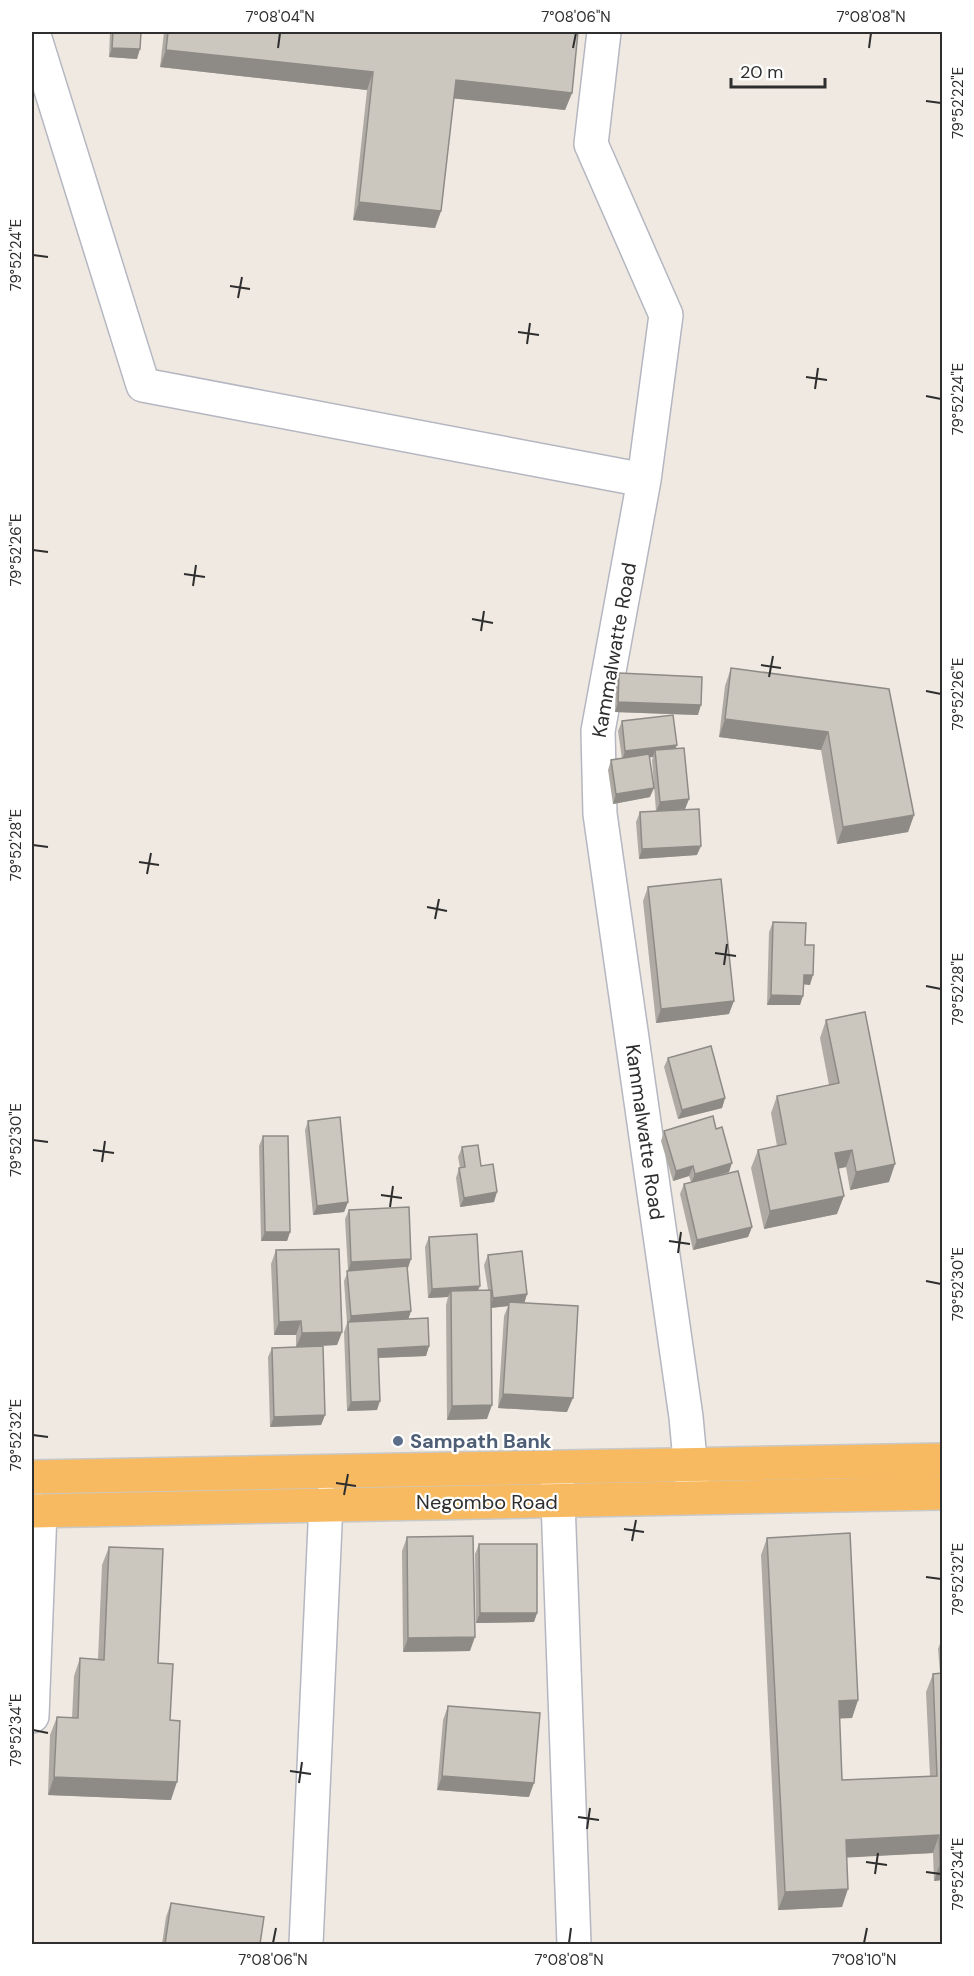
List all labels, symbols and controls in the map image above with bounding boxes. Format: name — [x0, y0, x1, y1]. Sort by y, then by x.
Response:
text: 7°08'04"N — [245, 7, 315, 27]
text: 7°08'06"N — [541, 7, 611, 27]
text: 7°08'08"N — [836, 7, 906, 27]
scale bar — [731, 51, 826, 89]
text: 20 m — [740, 60, 783, 84]
text: 79°52'22"E — [948, 67, 968, 139]
text: 79°52'24"E — [6, 219, 26, 291]
text: 79°52'24"E — [948, 363, 968, 435]
text: 79°52'26"E — [6, 513, 26, 587]
street label: Kammalwatte Road — [586, 560, 642, 740]
text: 79°52'26"E — [948, 657, 968, 731]
text: 79°52'28"E — [6, 809, 26, 881]
text: 79°52'28"E — [948, 953, 968, 1025]
street label: Kammalwatte Road — [620, 1042, 670, 1222]
text: 79°52'30"E — [6, 1103, 26, 1177]
text: 79°52'30"E — [948, 1247, 968, 1321]
text: 79°52'32"E — [6, 1399, 26, 1471]
place label: Sampath Bank — [410, 1428, 552, 1454]
marker: Sampath Bank — [391, 1434, 405, 1448]
street label: Negombo Road — [416, 1489, 558, 1515]
text: 79°52'32"E — [948, 1543, 968, 1615]
text: 79°52'34"E — [6, 1694, 26, 1766]
text: 79°52'34"E — [948, 1838, 968, 1910]
text: 7°08'06"N — [238, 1950, 308, 1970]
text: 7°08'08"N — [534, 1950, 604, 1970]
text: 7°08'10"N — [832, 1950, 896, 1970]

